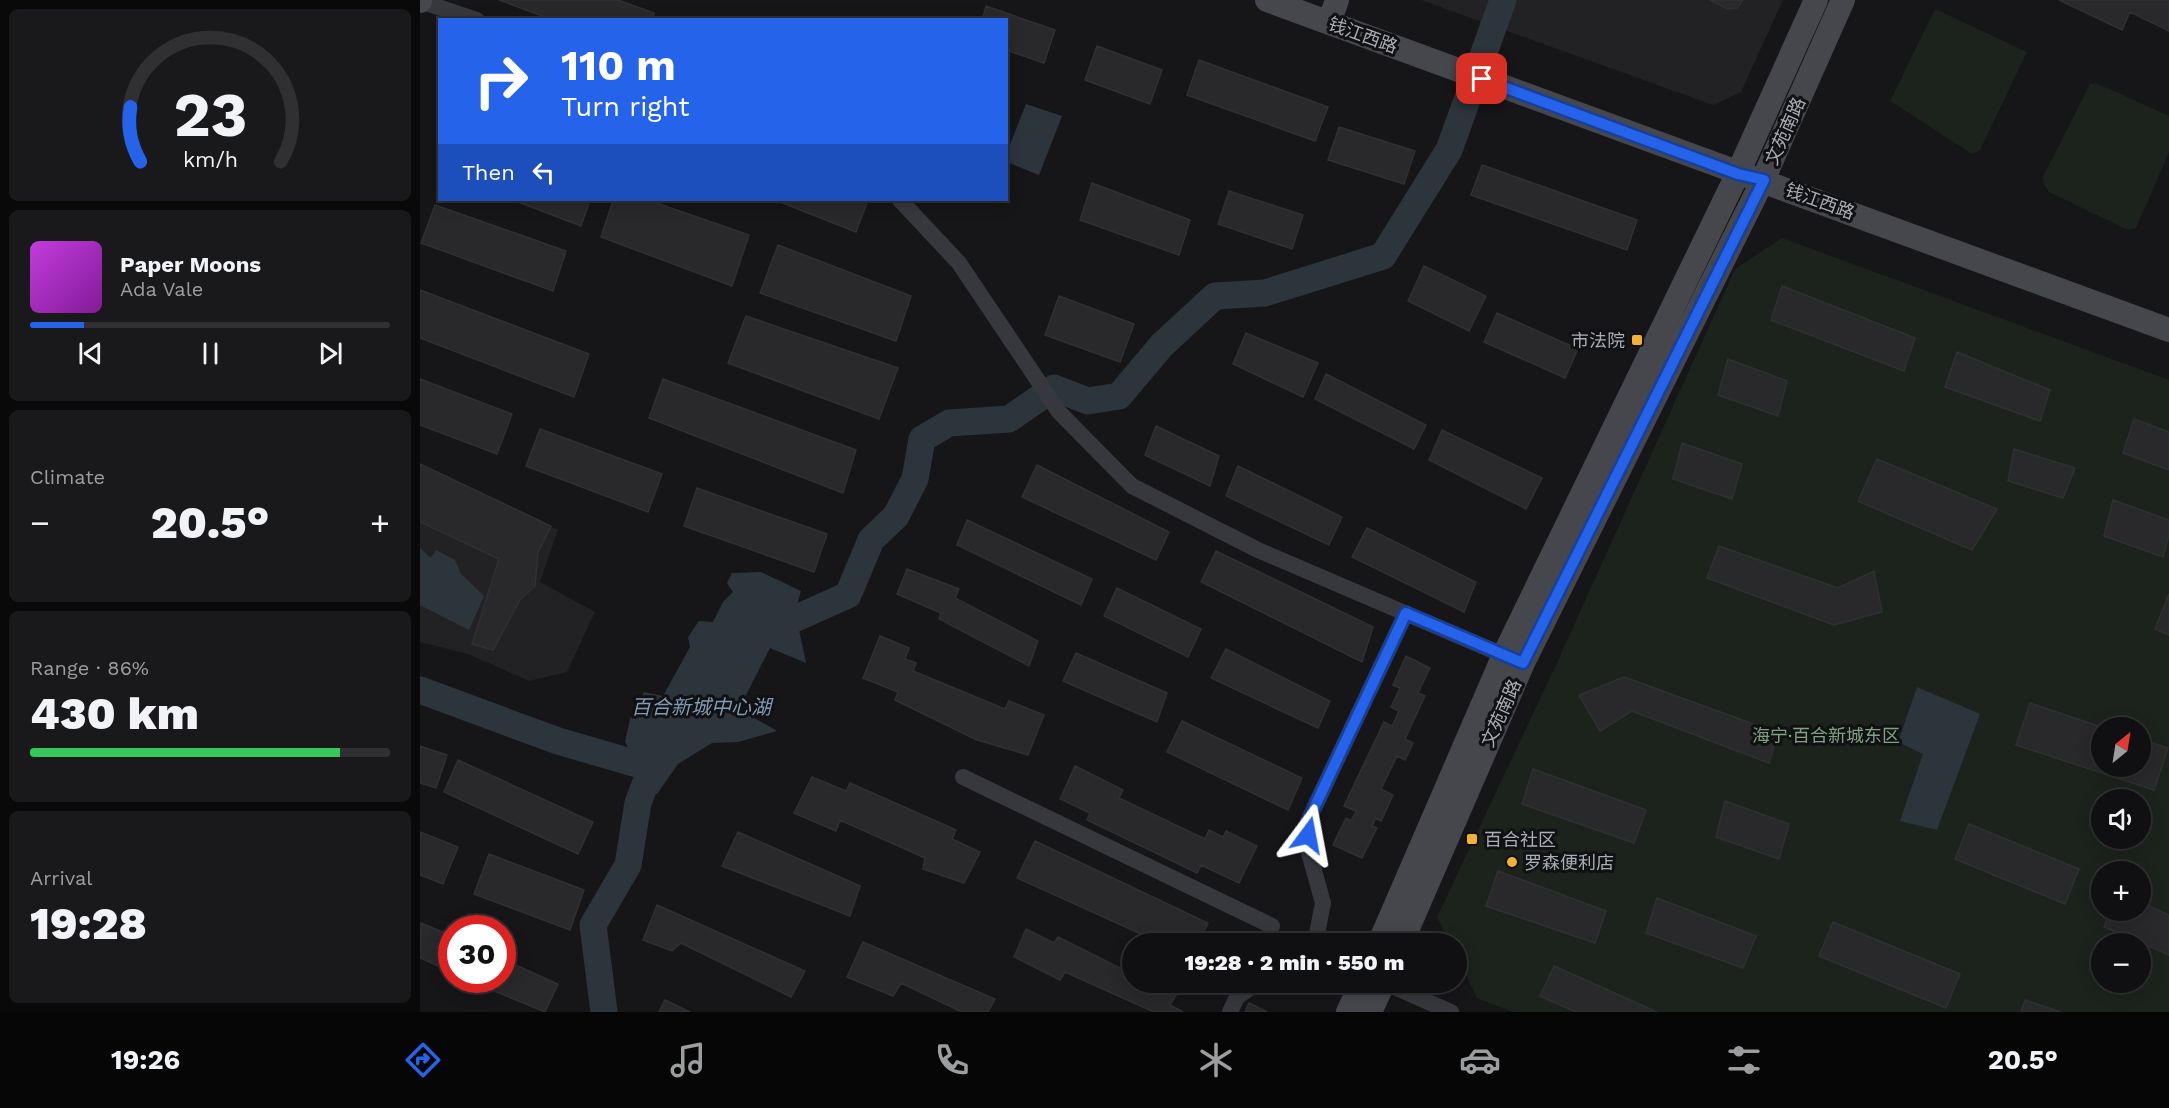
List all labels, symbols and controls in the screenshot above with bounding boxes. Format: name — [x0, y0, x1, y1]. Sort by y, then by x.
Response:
street label: 钱江西路 — [1326, 13, 1400, 57]
text: 110 m — [561, 41, 676, 90]
icon: right — [462, 42, 540, 120]
pin — [1456, 53, 1507, 104]
icon: arrive — [1465, 62, 1498, 95]
text: 23 — [173, 78, 247, 151]
text: Turn right — [561, 91, 690, 123]
street label: 文苑南路 — [1761, 94, 1809, 168]
text: km/h — [182, 147, 238, 172]
icon: left — [527, 156, 560, 189]
text: Then — [462, 160, 515, 185]
street label: 钱江西路 — [1783, 179, 1857, 223]
text: Paper Moons — [120, 252, 261, 277]
text: Ada Vale — [120, 277, 203, 301]
place label: 市法院 — [1571, 330, 1625, 351]
marker: 市法院 — [1630, 333, 1644, 347]
icon: previous — [74, 337, 107, 370]
icon: pause — [194, 337, 227, 370]
icon: next — [314, 337, 347, 370]
text: Climate — [30, 465, 105, 489]
text: 20.5° — [151, 496, 269, 549]
text: − — [30, 503, 50, 542]
text: + — [370, 503, 390, 542]
text: Range · 86% — [30, 656, 149, 680]
street label: 文苑南路 — [1477, 676, 1525, 750]
text: 430 km — [30, 687, 199, 740]
water label: 百合新城中心湖 — [631, 695, 774, 719]
north arrow — [2091, 717, 2151, 777]
map controls — [2091, 717, 2151, 993]
park label: 海宁·百合新城东区 — [1752, 725, 1900, 746]
button: sound — [2091, 789, 2151, 849]
position arrow — [1276, 803, 1340, 867]
place label: 百合社区 — [1484, 829, 1556, 850]
marker: 百合社区 — [1465, 832, 1479, 846]
place label: 罗森便利店 — [1524, 852, 1614, 873]
marker: 罗森便利店 — [1505, 855, 1519, 869]
button: + — [2091, 861, 2151, 921]
text: Arrival — [30, 866, 92, 890]
text: 19:28 — [30, 897, 147, 950]
speed limit sign: 30 — [438, 915, 516, 993]
button: − — [2091, 933, 2151, 993]
text: 19:28 · 2 min · 550 m — [1185, 950, 1404, 975]
icon: directions — [402, 1039, 444, 1081]
icon: music — [667, 1039, 709, 1081]
icon: phone — [931, 1039, 973, 1081]
icon: climate — [1195, 1039, 1237, 1081]
icon: car — [1459, 1039, 1501, 1081]
icon: filters — [1723, 1039, 1765, 1081]
text: 19:26 — [111, 1044, 180, 1076]
text: 20.5° — [1988, 1044, 2058, 1076]

